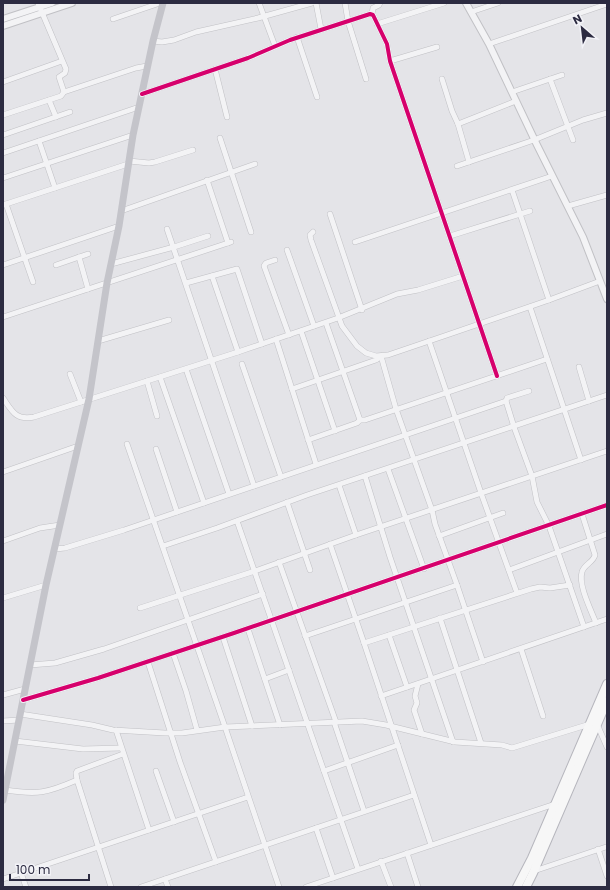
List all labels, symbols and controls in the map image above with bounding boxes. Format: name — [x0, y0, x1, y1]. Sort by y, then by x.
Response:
north arrow — [562, 8, 602, 48]
text: N — [570, 10, 585, 28]
scale bar — [10, 856, 89, 882]
text: 100 m — [16, 861, 50, 878]

